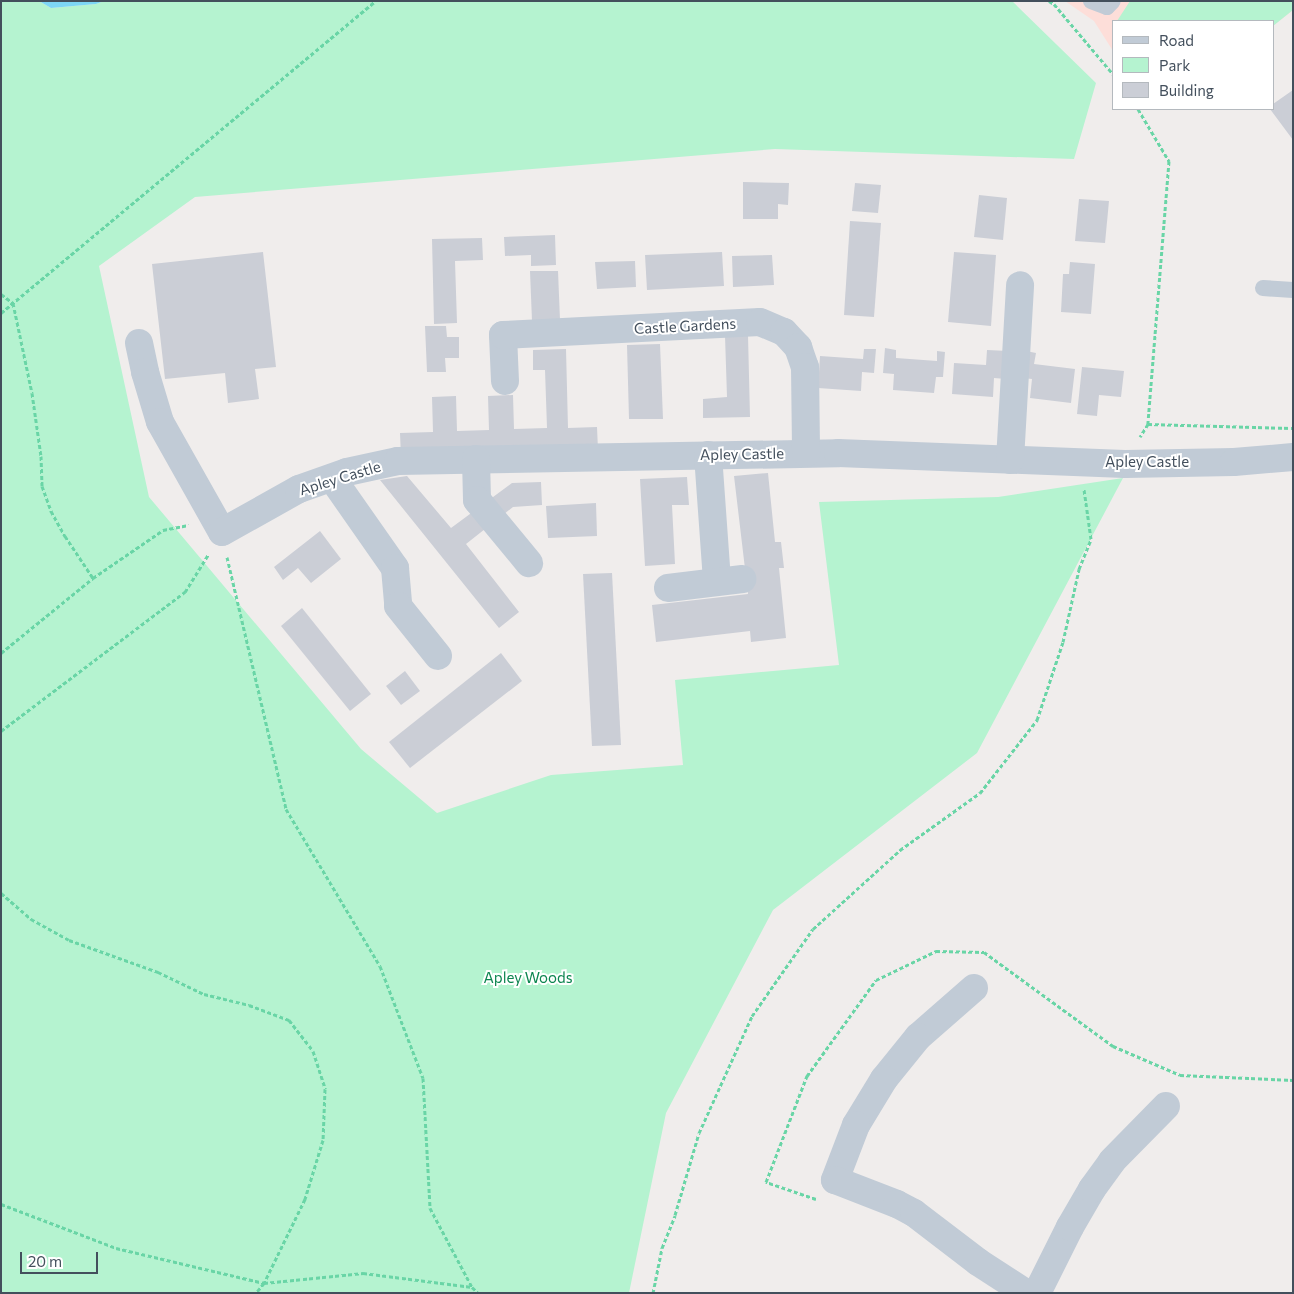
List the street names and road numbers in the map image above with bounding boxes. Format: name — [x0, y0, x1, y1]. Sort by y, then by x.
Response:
street label: Castle Gardens — [633, 314, 737, 338]
street label: Apley Castle — [700, 444, 784, 464]
street label: Apley Castle — [1105, 453, 1189, 471]
street label: Apley Castle — [297, 457, 383, 499]

